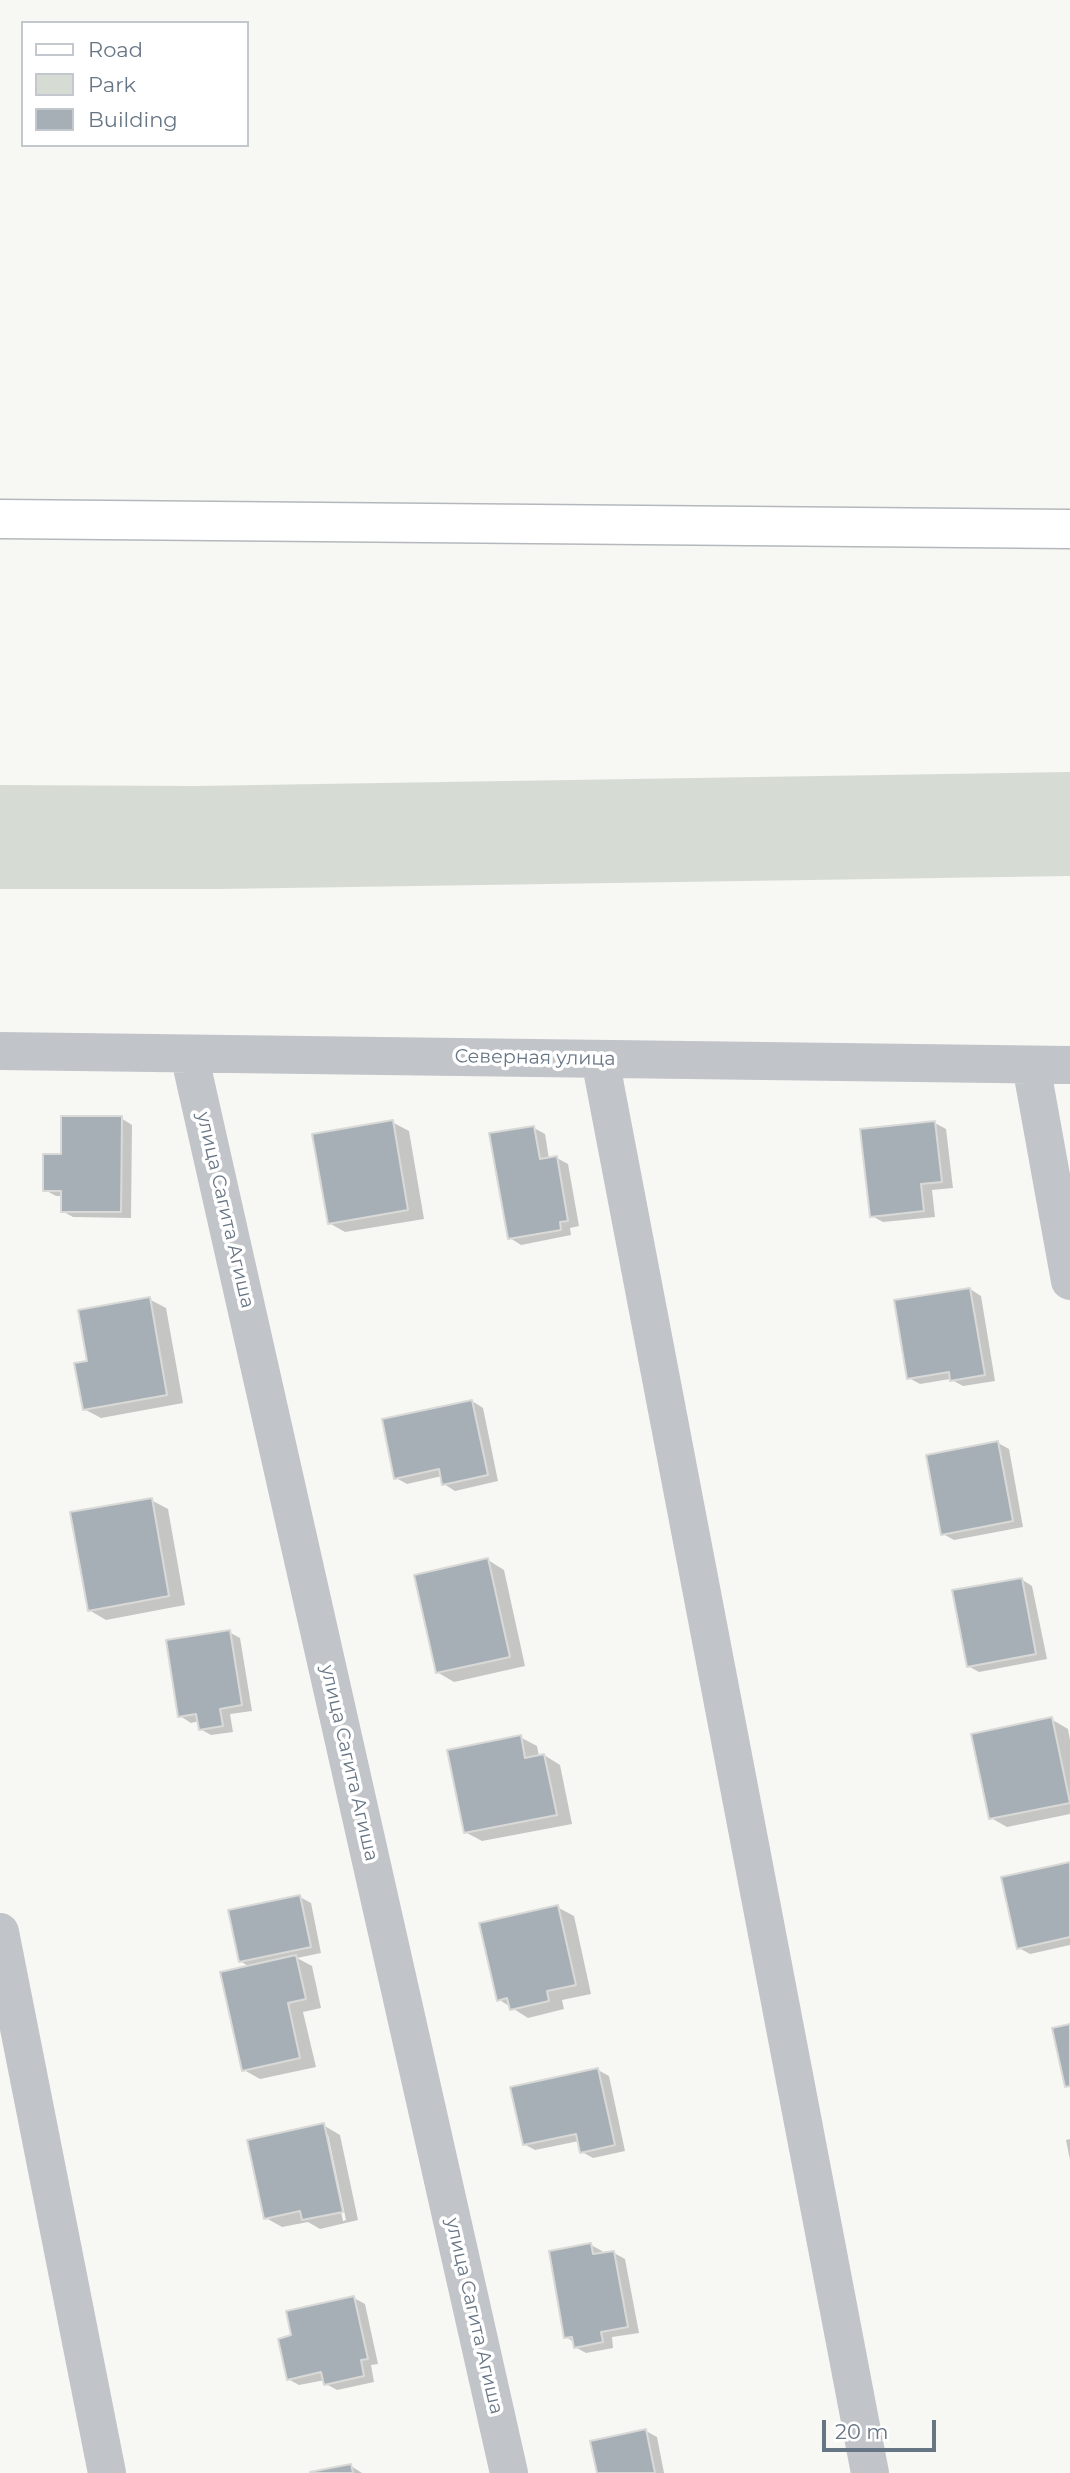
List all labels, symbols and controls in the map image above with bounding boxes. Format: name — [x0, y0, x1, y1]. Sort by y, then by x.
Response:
legend — [21, 21, 248, 147]
text: Road — [88, 37, 143, 62]
text: Park — [88, 72, 136, 97]
text: Building — [88, 107, 178, 132]
street label: Северная улица — [454, 1045, 616, 1071]
street label: улица Сагита Агиша — [191, 1110, 259, 1310]
street label: улица Сагита Агиша — [315, 1663, 383, 1863]
street label: улица Сагита Агиша — [440, 2216, 508, 2416]
scale bar — [825, 2406, 939, 2450]
text: 20 m — [835, 2419, 889, 2444]

